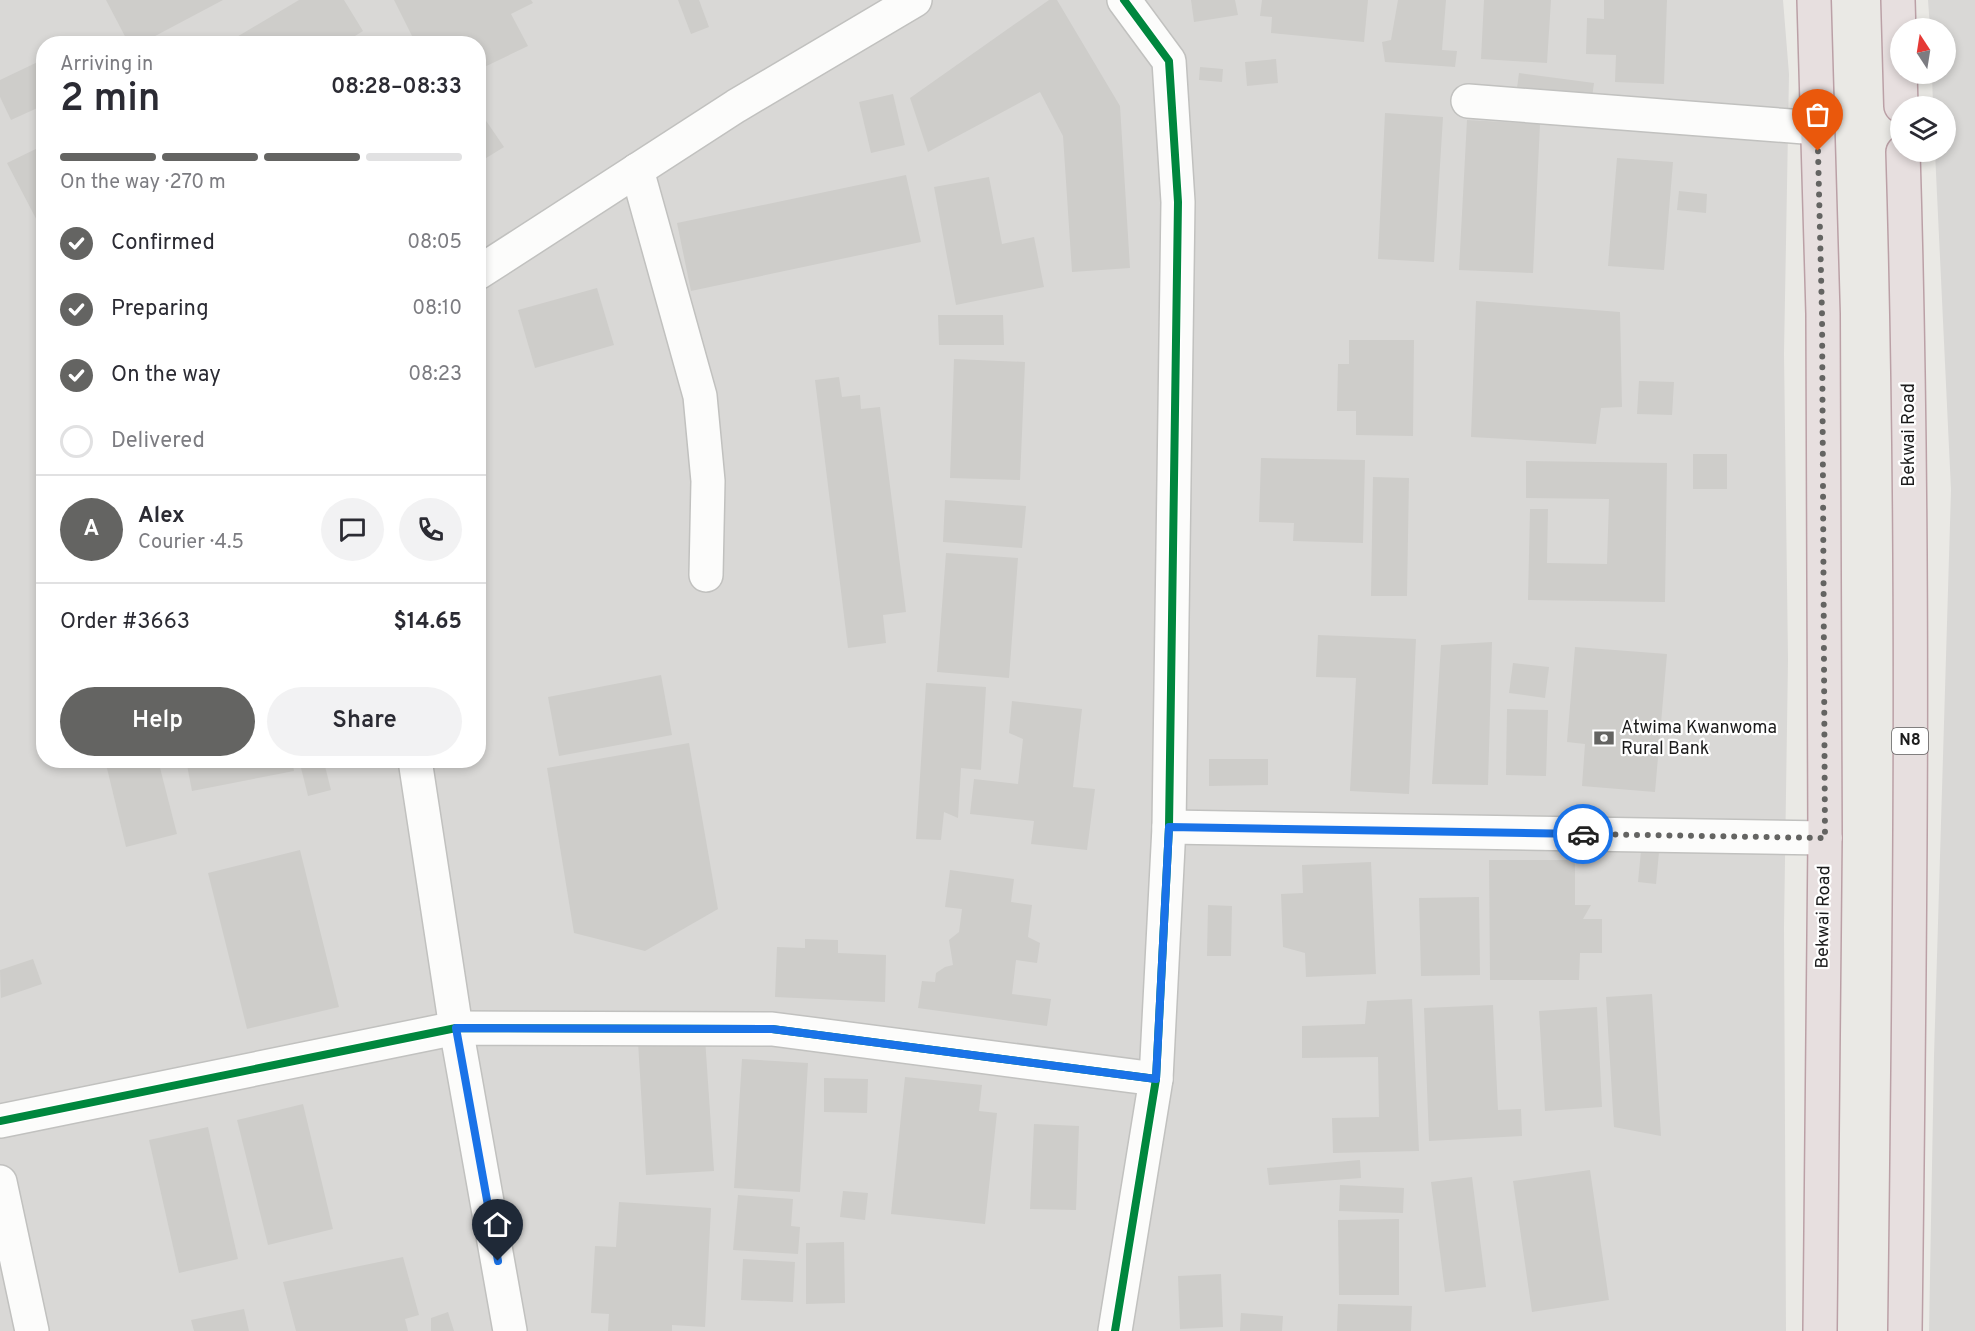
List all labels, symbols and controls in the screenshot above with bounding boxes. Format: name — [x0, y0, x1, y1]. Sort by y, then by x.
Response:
north arrow — [1890, 18, 1956, 84]
map controls — [1890, 18, 1956, 162]
text: Arriving in — [60, 52, 153, 78]
text: 08:28–08:33 — [331, 74, 462, 101]
text: 2 min — [60, 76, 161, 125]
pin — [1792, 89, 1843, 151]
button: layers — [1890, 96, 1956, 162]
icon: bag — [1801, 98, 1834, 131]
text: On the way · 270 m — [60, 170, 226, 196]
icon: check — [60, 227, 93, 260]
text: Confirmed — [111, 230, 215, 257]
text: 08:05 — [407, 230, 462, 256]
icon: check — [60, 293, 93, 326]
text: Preparing — [111, 296, 209, 323]
text: 08:10 — [412, 296, 462, 322]
icon: check — [60, 359, 93, 392]
text: On the way — [111, 362, 221, 389]
text: 08:23 — [408, 362, 462, 388]
street label: Bekwai Road — [1898, 383, 1921, 487]
text: Delivered — [111, 428, 205, 455]
button: chat — [321, 498, 384, 561]
button: phone — [399, 498, 462, 561]
text: Alex — [138, 503, 185, 530]
text: A — [84, 516, 99, 543]
text: Courier · 4.5 — [138, 530, 244, 556]
text: Order #3663 — [60, 609, 190, 636]
text: $14.65 — [394, 609, 462, 636]
button: Help — [60, 687, 255, 756]
button: Share — [267, 687, 462, 756]
place label: Atwima Kwanwoma Rural Bank — [1621, 717, 1777, 761]
bank icon: Atwima Kwanwoma Rural Bank — [1592, 726, 1616, 750]
road number: N8 — [1892, 728, 1928, 754]
courier — [1553, 804, 1613, 864]
icon: car — [1567, 818, 1600, 851]
street label: Bekwai Road — [1812, 865, 1836, 969]
pin — [472, 1199, 523, 1261]
icon: home — [481, 1208, 514, 1241]

